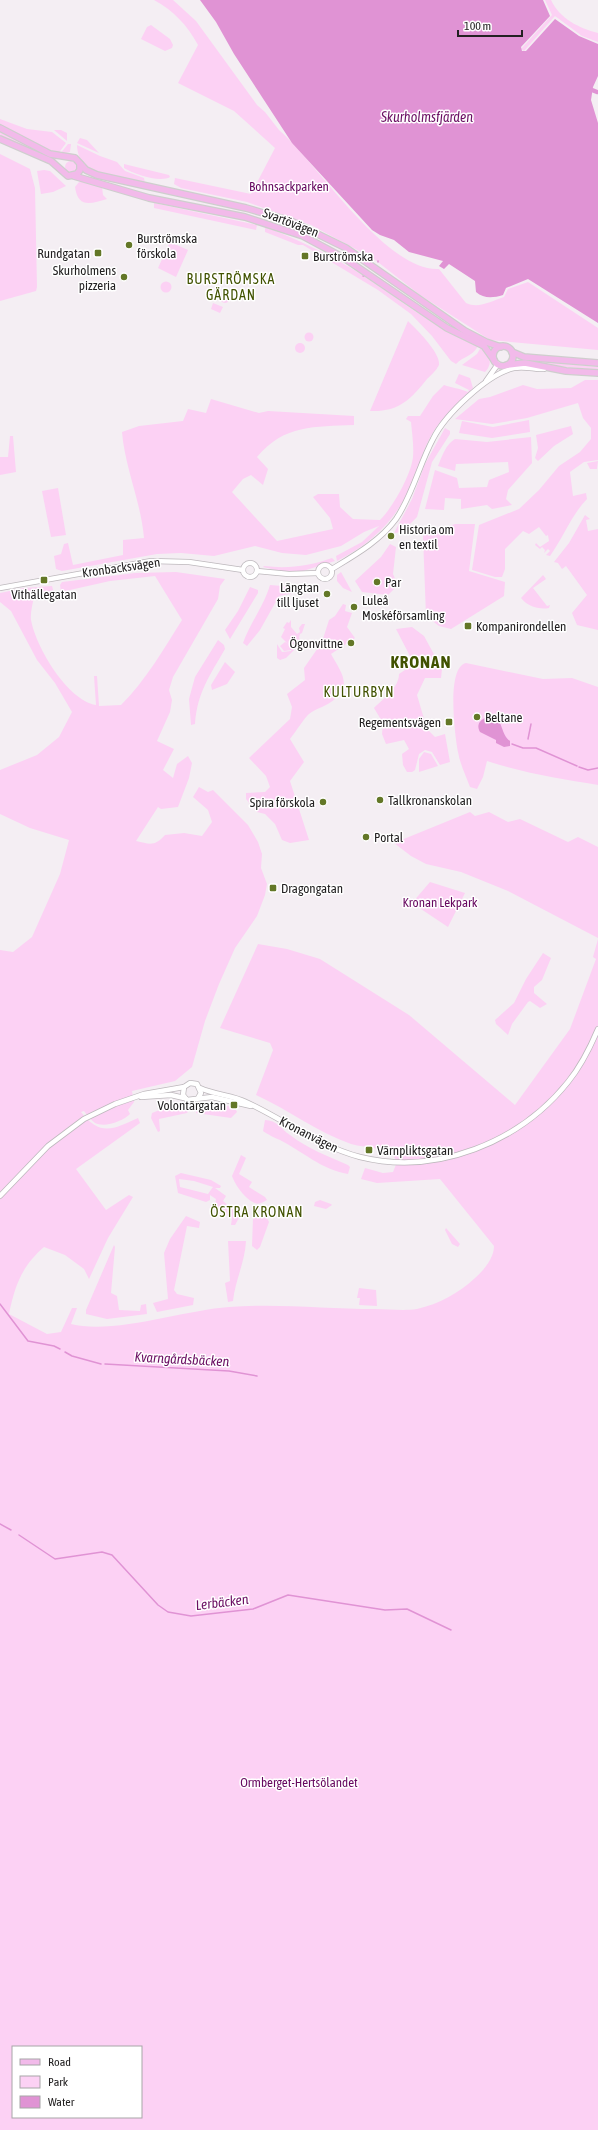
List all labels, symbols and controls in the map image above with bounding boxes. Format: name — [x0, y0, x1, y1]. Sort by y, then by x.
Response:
scale bar — [458, 12, 522, 38]
text: 100 m — [464, 19, 491, 33]
water label: Skurholmsfjärden — [380, 109, 473, 125]
park label: Bohnsackparken — [249, 179, 329, 194]
street label: Svartövägen — [261, 205, 321, 240]
place label: Burströmska förskola — [137, 231, 197, 261]
marker: Burströmska förskola — [124, 240, 134, 250]
place label: Rundgatan — [37, 246, 90, 261]
marker: Rundgatan — [93, 248, 103, 258]
place label: Burströmska — [313, 249, 373, 264]
marker: Burströmska — [300, 251, 310, 261]
place label: Skurholmens pizzeria — [53, 263, 116, 293]
district label: BURSTRÖMSKA GÄRDAN — [187, 271, 275, 303]
marker: Skurholmens pizzeria — [119, 272, 129, 282]
place label: Historia om en textil — [399, 522, 454, 552]
marker: Historia om en textil — [386, 531, 396, 541]
street label: Kronbacksvägen — [81, 555, 161, 580]
marker: Vithällegatan — [39, 575, 49, 585]
place label: Par — [385, 575, 401, 590]
marker: Par — [372, 577, 382, 587]
place label: Längtan till ljuset — [277, 580, 319, 610]
place label: Vithällegatan — [11, 587, 77, 602]
marker: Längtan till ljuset — [322, 589, 332, 599]
place label: Luleå Moskéförsamling — [362, 593, 445, 623]
marker: Luleå Moskéförsamling — [349, 602, 359, 612]
place label: Kompanirondellen — [476, 619, 566, 634]
marker: Kompanirondellen — [463, 621, 473, 631]
place label: Ögonvittne — [290, 636, 343, 651]
marker: Ögonvittne — [346, 638, 356, 648]
district label: KRONAN — [391, 652, 451, 672]
district label: KULTURBYN — [324, 684, 394, 700]
place label: Beltane — [485, 710, 523, 725]
marker: Beltane — [472, 712, 482, 722]
place label: Regementsvägen — [359, 715, 441, 730]
marker: Regementsvägen — [444, 717, 454, 727]
place label: Tallkronanskolan — [388, 793, 472, 808]
place label: Spira förskola — [250, 795, 315, 810]
marker: Tallkronanskolan — [375, 795, 385, 805]
marker: Spira förskola — [318, 797, 328, 807]
place label: Portal — [374, 830, 404, 845]
marker: Portal — [361, 832, 371, 842]
place label: Dragongatan — [281, 881, 343, 896]
marker: Dragongatan — [268, 883, 278, 893]
park label: Kronan Lekpark — [402, 895, 478, 910]
place label: Volontärgatan — [157, 1098, 226, 1113]
marker: Volontärgatan — [229, 1100, 239, 1110]
street label: Kronanvägen — [277, 1113, 341, 1156]
place label: Värnpliktsgatan — [377, 1143, 453, 1158]
marker: Värnpliktsgatan — [364, 1145, 374, 1155]
district label: ÖSTRA KRONAN — [210, 1204, 304, 1220]
water label: Kvarngårdsbäcken — [134, 1349, 230, 1369]
water label: Lerbäcken — [195, 1591, 250, 1613]
park label: Ormberget-Hertsölandet — [240, 1775, 358, 1790]
legend — [12, 2046, 142, 2118]
text: Road — [48, 2055, 71, 2069]
text: Park — [48, 2075, 69, 2089]
text: Water — [48, 2095, 75, 2109]

